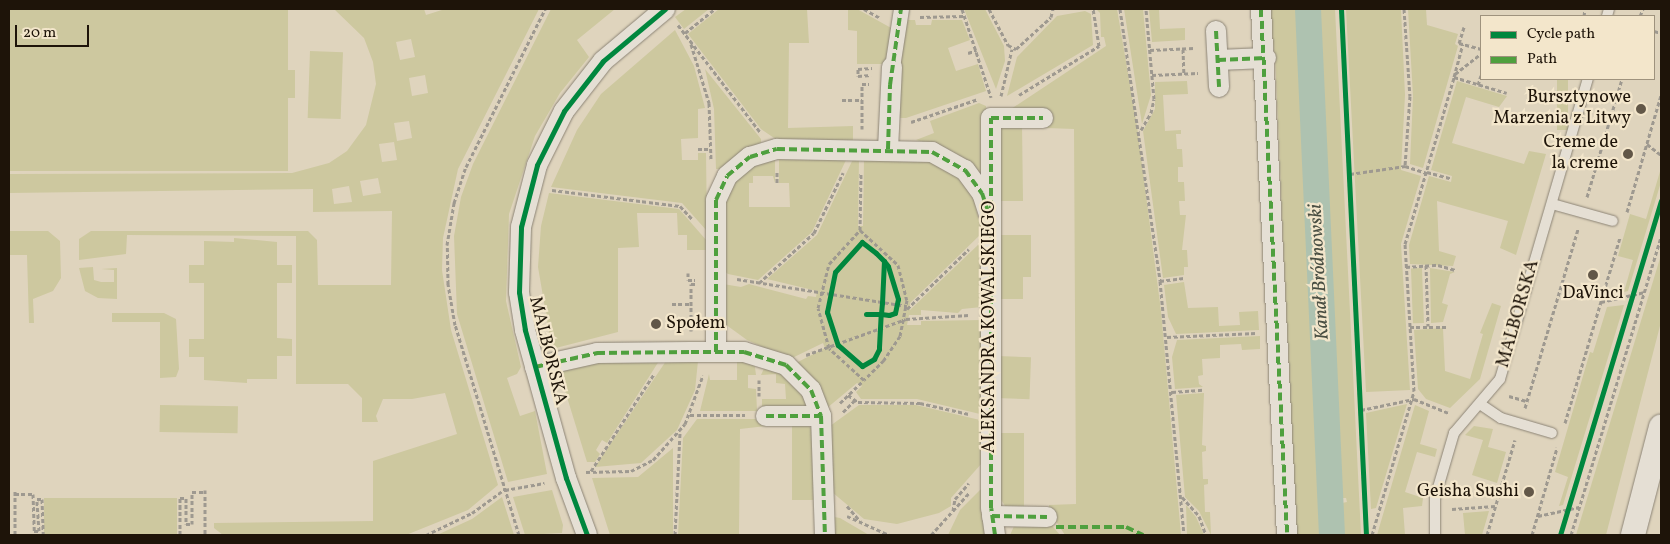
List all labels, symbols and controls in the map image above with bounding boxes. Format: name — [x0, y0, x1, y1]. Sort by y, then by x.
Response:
scale bar — [18, 15, 91, 47]
legend — [1480, 15, 1655, 80]
text: 20 m — [23, 23, 56, 44]
text: Cycle path — [1527, 24, 1595, 45]
text: Path — [1527, 49, 1557, 70]
place label: Bursztynowe Marzenia z Litwy — [1493, 88, 1631, 130]
marker: Bursztynowe Marzenia z Litwy — [1635, 103, 1647, 115]
place label: Creme de la creme — [1543, 133, 1618, 176]
marker: Creme de la creme — [1622, 148, 1634, 160]
street label: ALEKSANDRA KOWALSKIEGO — [979, 201, 1001, 453]
water label: Kanał Bródnowski — [1305, 204, 1335, 340]
street label: MALBORSKA — [1493, 258, 1545, 370]
marker: DaVinci — [1587, 269, 1599, 281]
place label: DaVinci — [1562, 283, 1624, 305]
street label: MALBORSKA — [523, 295, 571, 407]
place label: Społem — [666, 313, 725, 335]
marker: Społem — [650, 318, 662, 330]
place label: Geisha Sushi — [1417, 481, 1519, 503]
marker: Geisha Sushi — [1523, 486, 1535, 498]

